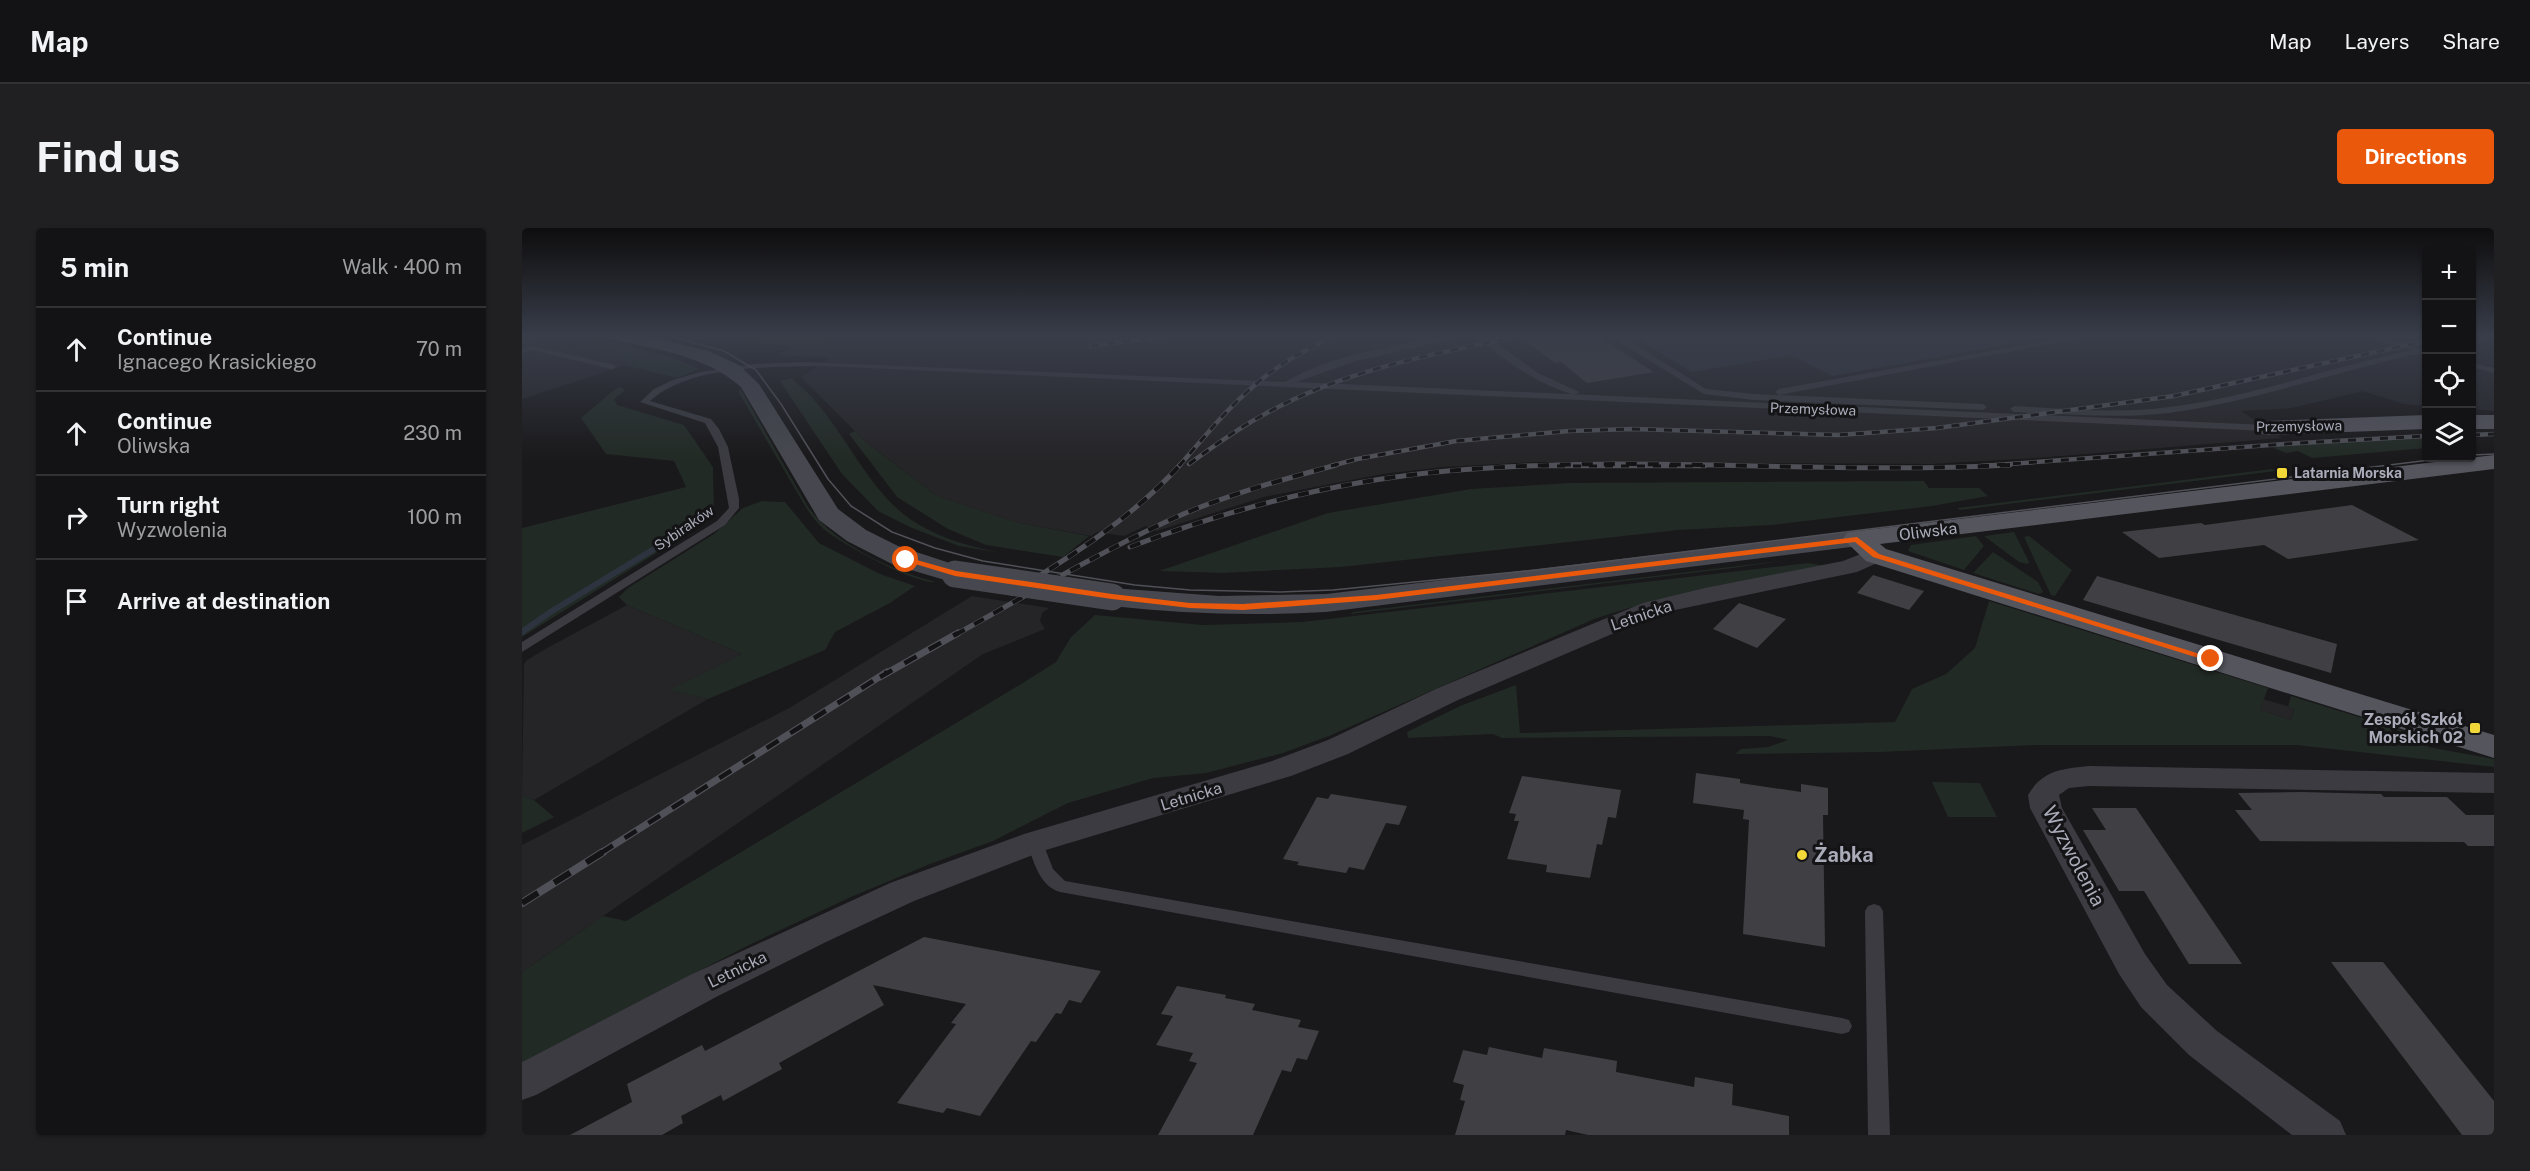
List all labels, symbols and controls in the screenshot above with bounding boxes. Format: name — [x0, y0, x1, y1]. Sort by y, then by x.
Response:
text: Map — [30, 25, 89, 58]
text: Map — [2269, 29, 2312, 54]
text: Layers — [2345, 29, 2409, 54]
text: Share — [2442, 29, 2500, 54]
button: Directions — [2337, 129, 2494, 184]
text: Find us — [36, 132, 180, 181]
map controls — [2422, 246, 2476, 462]
button: + — [2422, 246, 2476, 300]
text: 5 min — [60, 252, 129, 283]
text: Walk · 400 m — [342, 255, 462, 279]
button: − — [2422, 300, 2476, 354]
text: Continue — [117, 324, 212, 350]
icon: ahead — [60, 333, 93, 366]
text: 70 m — [416, 337, 462, 361]
text: Ignacego Krasickiego — [117, 350, 317, 374]
button: locate — [2422, 354, 2476, 408]
street label: Przemysłowa — [1770, 399, 1856, 419]
text: Continue — [117, 408, 212, 434]
button: layers — [2422, 408, 2476, 462]
icon: ahead — [60, 417, 93, 450]
street label: Przemysłowa — [2256, 417, 2342, 435]
text: 230 m — [403, 421, 462, 445]
text: Oliwska — [117, 434, 190, 458]
place label: Latarnia Morska — [2294, 465, 2402, 481]
marker: Latarnia Morska — [2275, 466, 2289, 480]
text: Turn right — [117, 492, 220, 518]
icon: right — [60, 501, 93, 534]
street label: Sybiraków — [651, 502, 717, 554]
text: 100 m — [407, 505, 462, 529]
text: Wyzwolenia — [117, 518, 227, 542]
street label: Oliwska — [1898, 519, 1958, 544]
route start — [892, 546, 918, 572]
icon: arrive — [60, 585, 93, 618]
text: Arrive at destination — [117, 588, 330, 614]
street label: Letnicka — [1608, 596, 1674, 635]
route end — [2197, 645, 2223, 671]
place label: Zespół Szkół Morskich 02 — [2363, 710, 2463, 747]
marker: Zespół Szkół Morskich 02 — [2468, 721, 2482, 735]
street label: Letnicka — [1158, 778, 1224, 815]
street label: Wyzwolenia — [2037, 802, 2111, 910]
place label: Żabka — [1814, 842, 1874, 867]
marker: Żabka — [1795, 848, 1809, 862]
street label: Letnicka — [705, 947, 770, 992]

